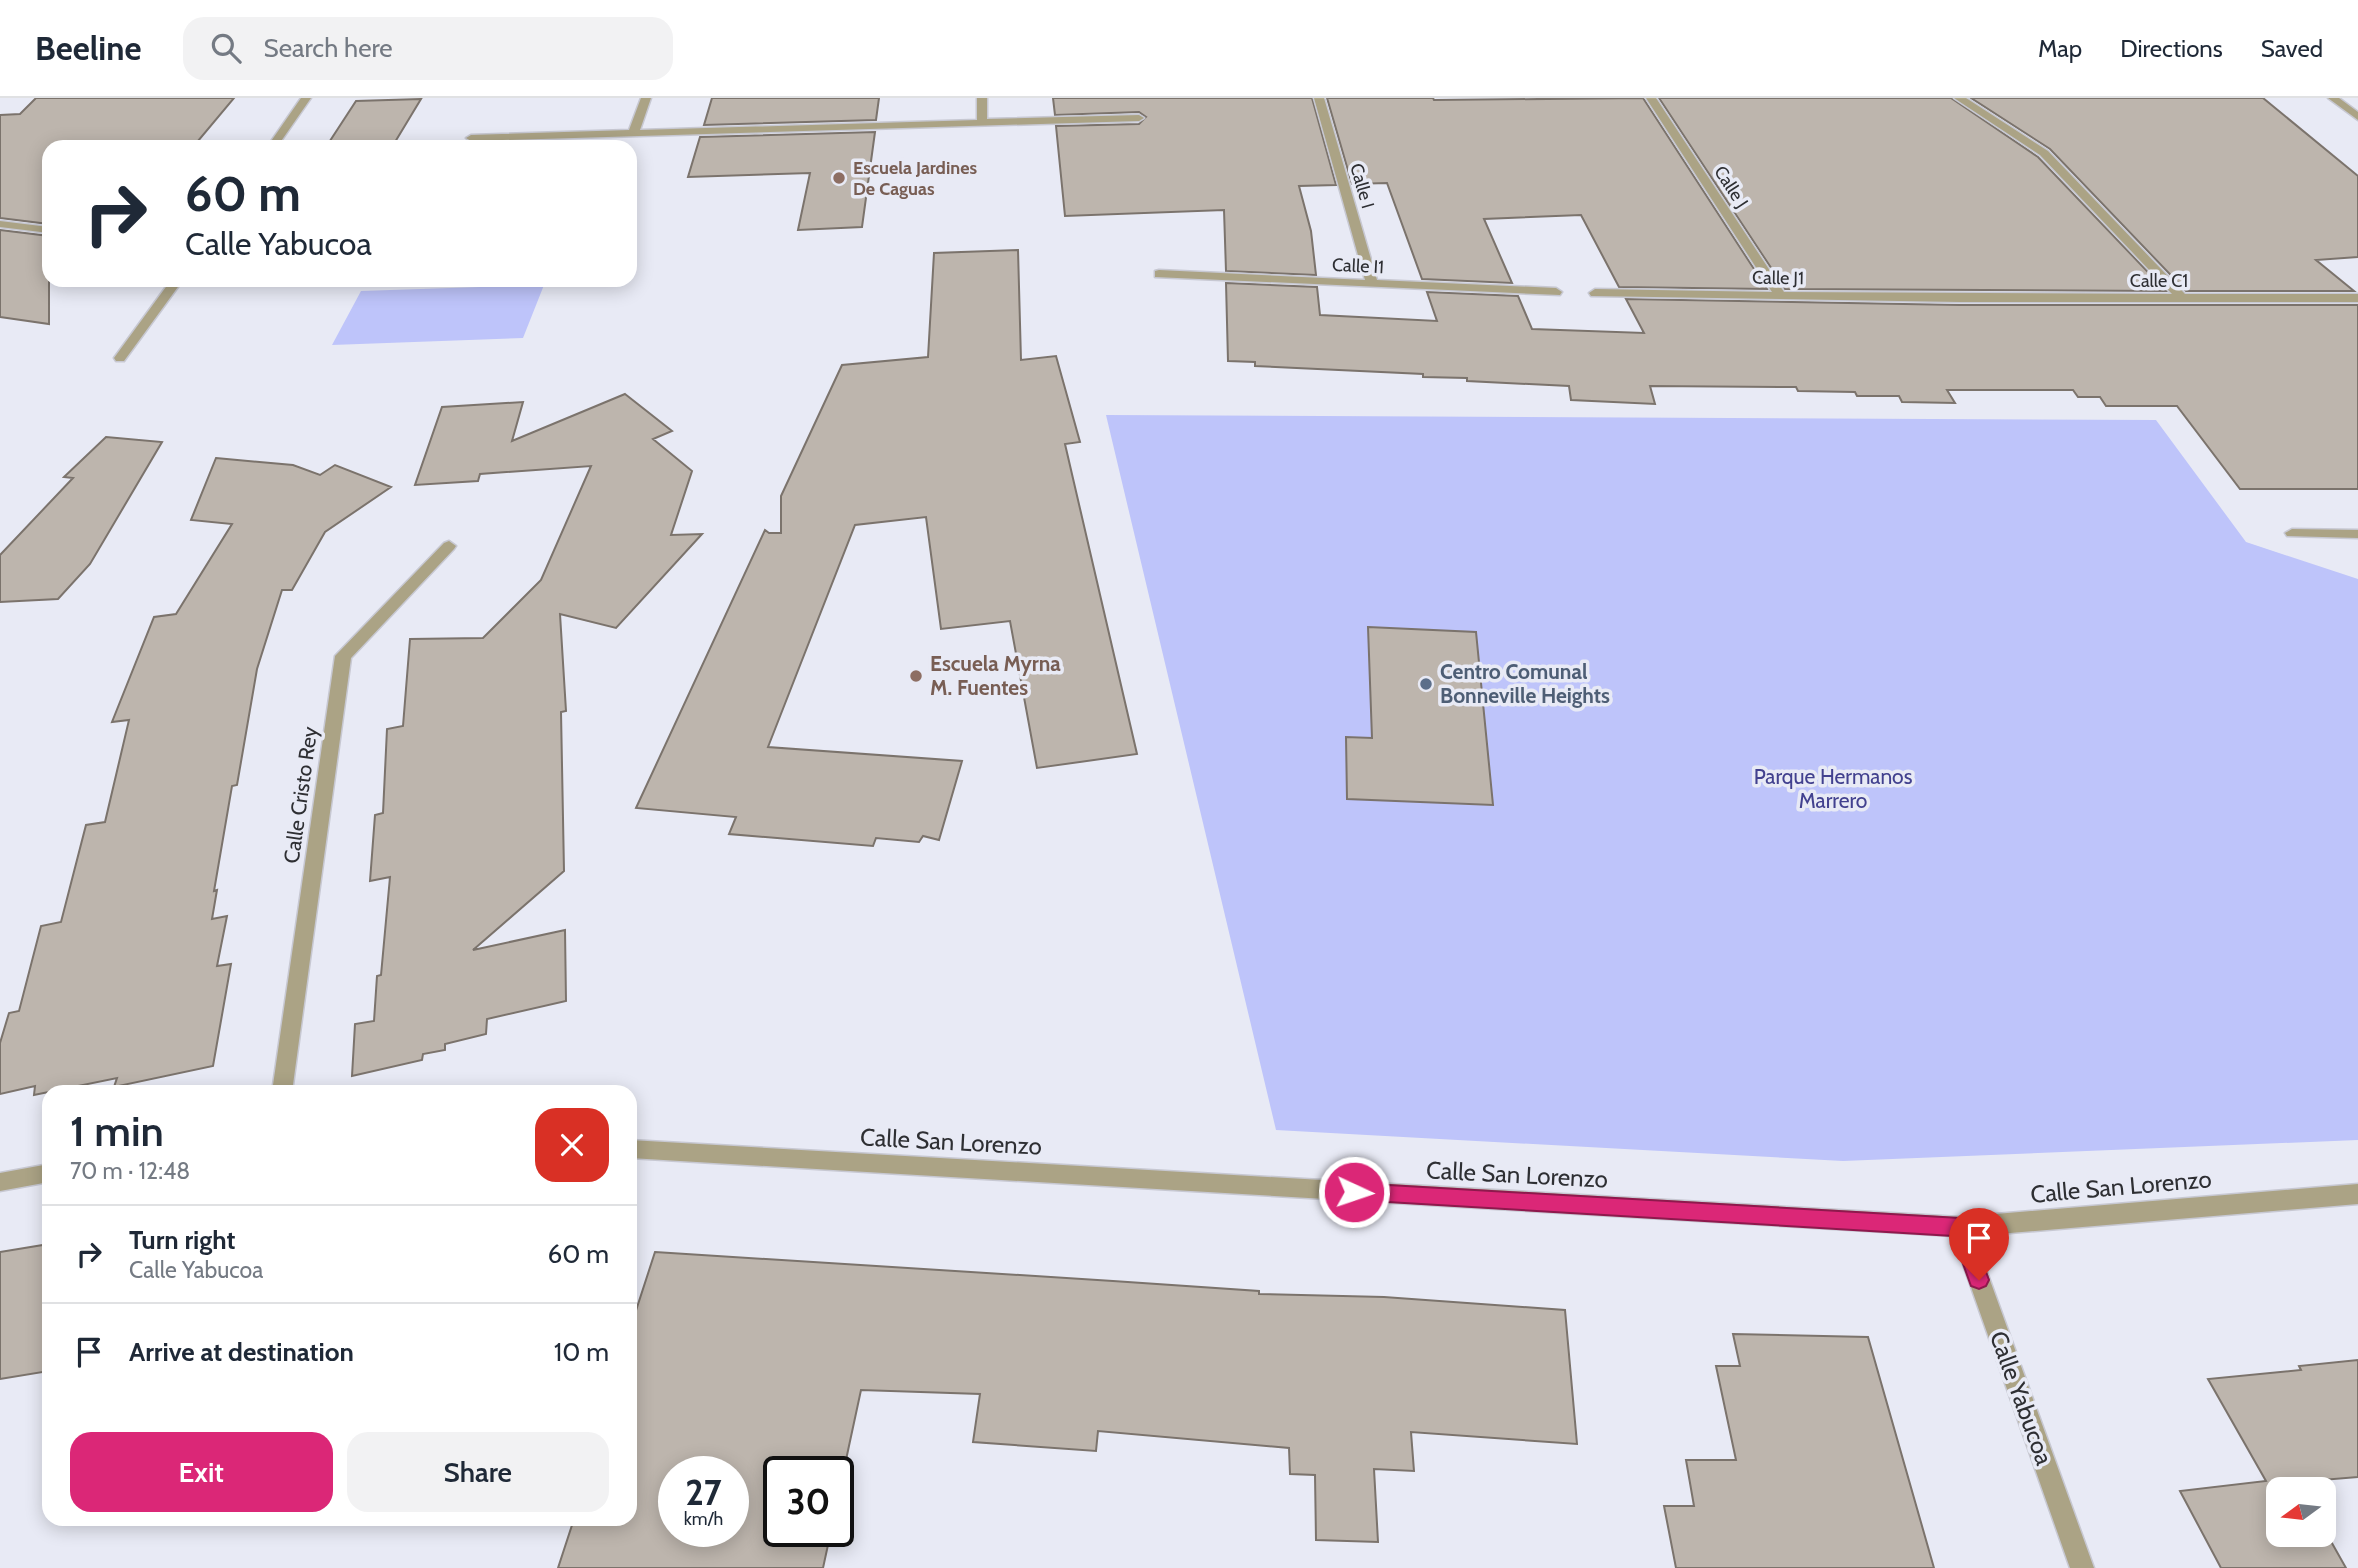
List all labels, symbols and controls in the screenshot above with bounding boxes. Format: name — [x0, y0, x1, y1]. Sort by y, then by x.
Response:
search box — [183, 17, 673, 80]
text: Beeline — [35, 28, 141, 68]
icon: search — [207, 29, 245, 67]
text: Search here — [263, 32, 393, 64]
text: Map — [2038, 34, 2082, 63]
text: Directions — [2120, 34, 2223, 63]
text: Saved — [2261, 34, 2323, 63]
place label: Escuela Jardines De Caguas — [853, 157, 977, 200]
street label: Calle I — [1345, 161, 1379, 211]
street label: Calle J — [1709, 162, 1753, 212]
text: 60 m — [185, 164, 301, 223]
icon: right — [70, 168, 161, 259]
marker: Escuela Jardines De Caguas — [831, 170, 847, 186]
text: Calle Yabucoa — [185, 224, 372, 263]
street label: Calle I1 — [1332, 254, 1384, 278]
street label: Calle J1 — [1752, 267, 1804, 289]
street label: Calle C1 — [2130, 270, 2188, 292]
place label: Escuela Myrna M. Fuentes — [930, 651, 1061, 700]
place label: Centro Comunal Bonneville Heights — [1440, 659, 1610, 708]
marker: Escuela Myrna M. Fuentes — [908, 668, 924, 684]
marker: Centro Comunal Bonneville Heights — [1418, 676, 1434, 692]
street label: Calle Cristo Rey — [279, 725, 323, 865]
park label: Parque Hermanos Marrero — [1754, 764, 1913, 813]
text: 1 min — [70, 1105, 164, 1157]
button: close — [535, 1108, 609, 1182]
street label: Calle San Lorenzo — [860, 1122, 1043, 1161]
position arrow — [1317, 1155, 1391, 1229]
street label: Calle San Lorenzo — [1426, 1155, 1609, 1194]
text: 70 m · 12:48 — [70, 1157, 190, 1185]
street label: Calle San Lorenzo — [2029, 1164, 2213, 1209]
pin — [1949, 1208, 2009, 1280]
icon: arrive — [1960, 1219, 1998, 1257]
text: Turn right — [129, 1224, 235, 1256]
icon: right — [70, 1235, 108, 1273]
text: 60 m — [547, 1238, 609, 1270]
text: Calle Yabucoa — [129, 1256, 263, 1284]
street label: Calle Yabucoa — [1984, 1327, 2059, 1469]
icon: arrive — [70, 1333, 108, 1371]
text: Arrive at destination — [129, 1336, 354, 1368]
text: 10 m — [554, 1336, 609, 1368]
button: Exit — [70, 1432, 333, 1512]
button: Share — [347, 1432, 609, 1512]
speed limit sign: 30 — [763, 1456, 854, 1547]
text: 27 — [685, 1471, 722, 1514]
north arrow — [2266, 1477, 2336, 1547]
map controls — [2266, 1477, 2336, 1547]
text: km/h — [684, 1508, 723, 1530]

